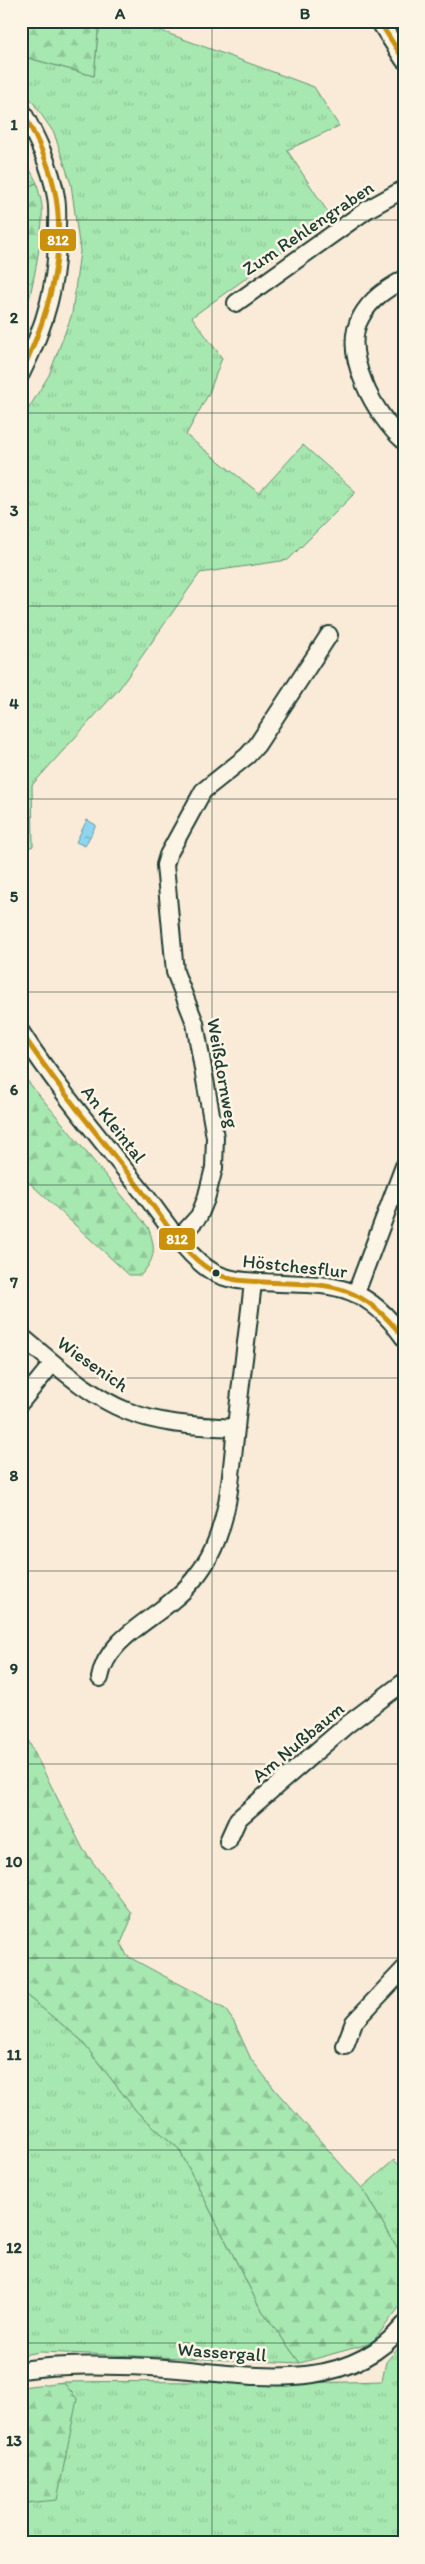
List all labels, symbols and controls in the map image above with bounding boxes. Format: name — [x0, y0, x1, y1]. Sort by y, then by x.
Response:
text: A — [114, 4, 126, 23]
text: B — [300, 4, 311, 23]
text: 1 — [10, 115, 18, 134]
street label: Zum Rehlengraben — [238, 176, 378, 280]
line badge: 812 — [39, 228, 77, 252]
text: 812 — [47, 232, 69, 249]
text: 2 — [10, 308, 19, 327]
text: 3 — [10, 501, 19, 520]
text: 4 — [9, 694, 19, 713]
text: 5 — [10, 887, 19, 906]
street label: Weißdornweg — [202, 1016, 244, 1130]
text: 6 — [10, 1080, 19, 1099]
street label: An Kleintal — [77, 1081, 152, 1168]
line badge: 812 — [158, 1227, 196, 1251]
text: 812 — [166, 1231, 188, 1248]
street label: Höstchesflur — [241, 1249, 349, 1283]
unlabelled marker — [211, 1268, 221, 1278]
text: 7 — [9, 1273, 18, 1292]
street label: Wiesenich — [53, 1331, 134, 1397]
text: 8 — [10, 1466, 19, 1485]
text: 9 — [10, 1659, 18, 1678]
street label: Am Nußbaum — [247, 1697, 349, 1787]
text: 10 — [5, 1852, 23, 1871]
text: 11 — [7, 2045, 22, 2064]
text: 12 — [6, 2238, 23, 2257]
street label: Wassergall — [177, 2337, 268, 2367]
text: 13 — [6, 2431, 22, 2450]

